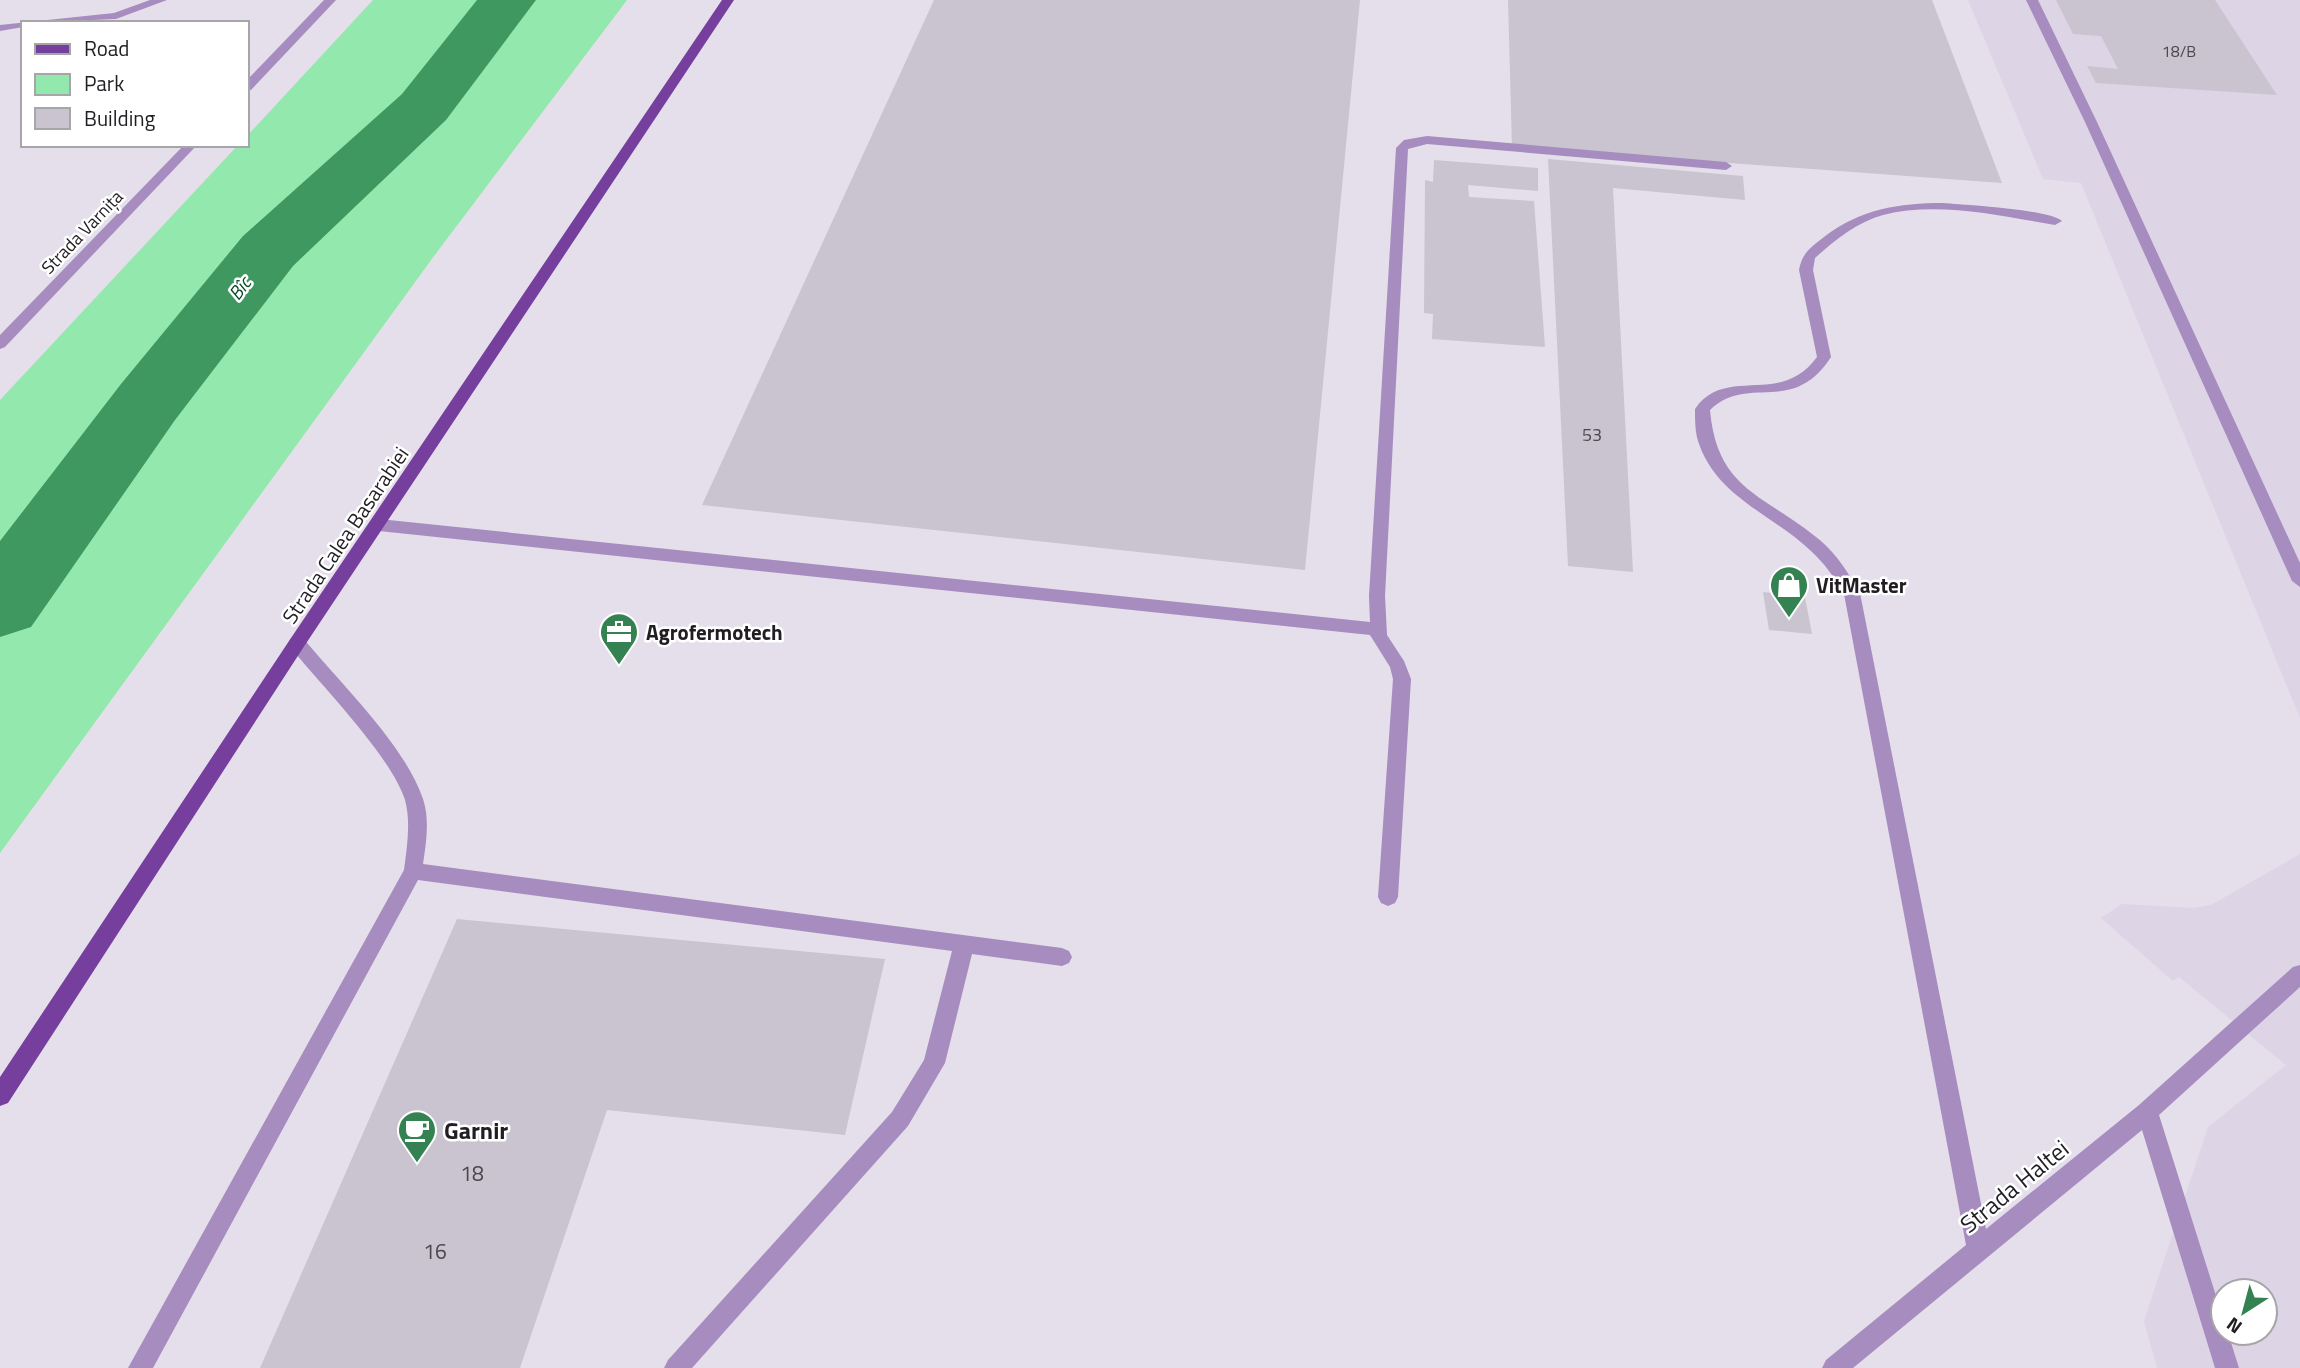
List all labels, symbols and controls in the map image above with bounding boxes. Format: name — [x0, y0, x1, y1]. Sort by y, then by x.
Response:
legend — [21, 21, 248, 147]
text: Road — [84, 32, 129, 64]
house number: 18/B — [2162, 39, 2196, 63]
text: Park — [84, 67, 124, 99]
text: Building — [84, 102, 156, 134]
street label: Strada Varnița — [35, 184, 129, 280]
water label: Bîc — [221, 268, 259, 306]
house number: 53 — [1582, 421, 1602, 448]
street label: Strada Calea Basarabiei — [274, 440, 416, 630]
shop icon: VitMaster — [1768, 564, 1810, 619]
place label: VitMaster — [1816, 569, 1907, 601]
office icon: Agrofermotech — [598, 611, 640, 666]
place label: Agrofermotech — [646, 616, 783, 648]
cafe icon: Garnir — [396, 1109, 438, 1164]
place label: Garnir — [444, 1112, 508, 1148]
street label: Strada Haltei — [1952, 1131, 2076, 1241]
house number: 18 — [460, 1157, 484, 1189]
house number: 16 — [423, 1235, 447, 1267]
north arrow — [2209, 1277, 2279, 1347]
text: N — [2220, 1311, 2248, 1342]

